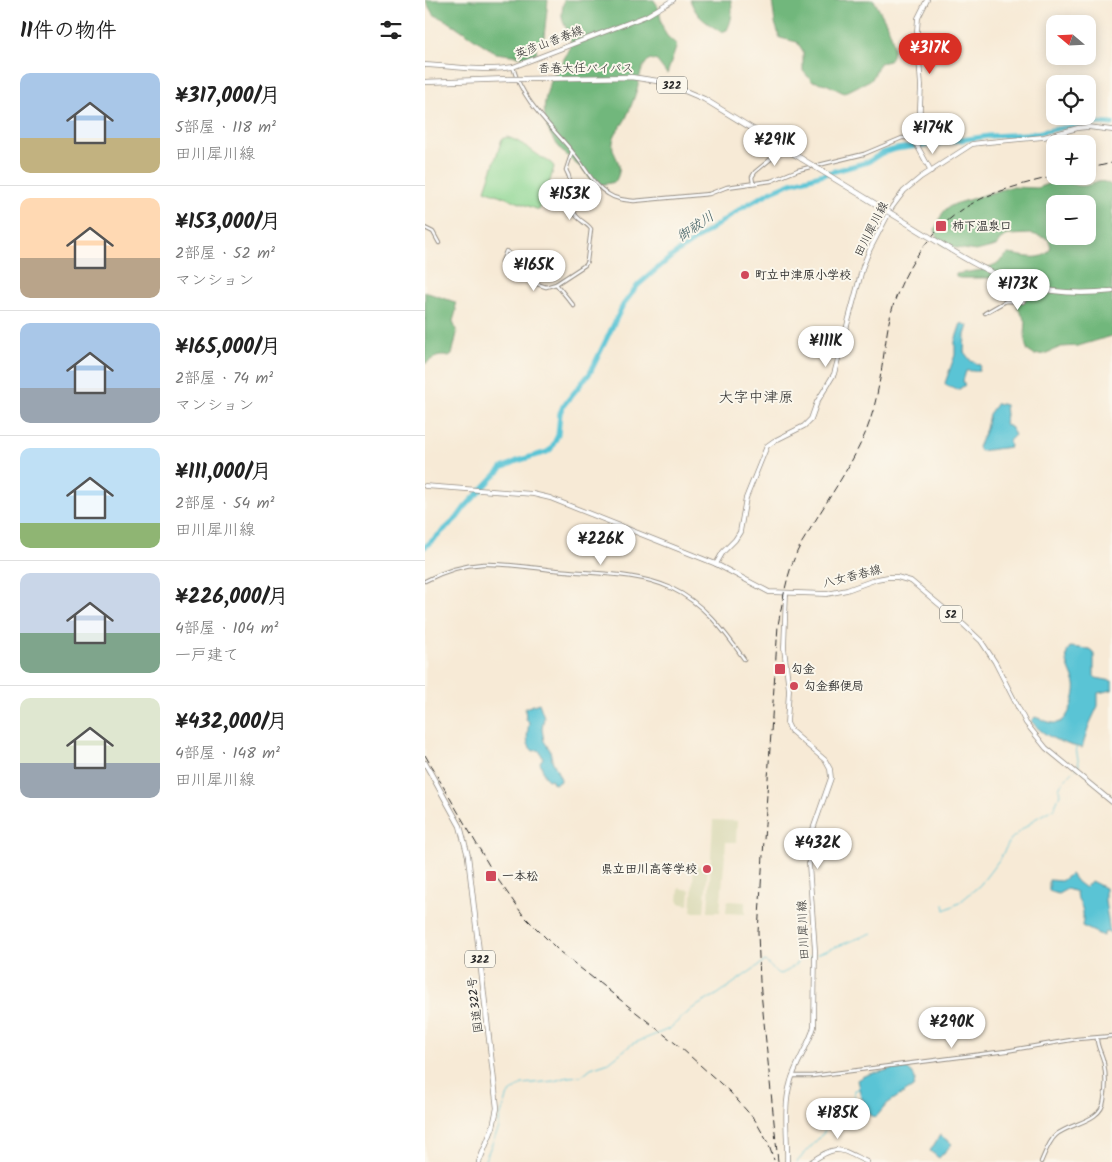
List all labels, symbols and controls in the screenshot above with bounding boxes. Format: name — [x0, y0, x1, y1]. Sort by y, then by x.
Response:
text: 11件の物件 — [20, 15, 117, 48]
north arrow — [1046, 15, 1096, 65]
map controls — [1046, 15, 1096, 245]
icon: filters — [377, 16, 405, 44]
street label: 英彦山香春線 — [512, 21, 586, 64]
pin: ¥317K — [895, 32, 965, 75]
text: ¥317K — [910, 36, 950, 61]
street label: 香春大任バイパス — [538, 59, 634, 78]
button: locate — [1046, 75, 1096, 125]
road number: 322 — [657, 76, 687, 94]
text: ¥317,000/月 — [175, 80, 280, 113]
icon: home — [60, 93, 120, 153]
pin: ¥174K — [898, 112, 968, 155]
text: 5部屋 · 118 m² — [175, 115, 276, 140]
text: ¥174K — [913, 116, 953, 141]
pin: ¥291K — [740, 124, 810, 167]
text: ¥291K — [754, 128, 796, 153]
button: + — [1046, 135, 1096, 185]
text: 田川犀川線 — [175, 142, 255, 167]
pin: ¥153K — [535, 178, 605, 221]
text: ¥153K — [549, 182, 591, 207]
button: − — [1046, 195, 1096, 245]
street label: 田川犀川線 — [849, 198, 894, 260]
text: ¥153,000/月 — [175, 206, 281, 239]
water label: 御祓川 — [672, 206, 719, 248]
place label: 柿下温泉口 — [952, 217, 1012, 236]
icon: home — [60, 218, 120, 278]
marker: 柿下温泉口 — [934, 219, 948, 233]
text: 2部屋 · 52 m² — [175, 241, 275, 266]
pin: ¥165K — [499, 250, 569, 292]
text: ¥165K — [513, 253, 555, 278]
place label: 町立中津原小学校 — [755, 266, 851, 285]
text: マンション — [175, 268, 254, 293]
pin: ¥173K — [983, 268, 1053, 311]
marker: 町立中津原小学校 — [739, 269, 751, 281]
text: ¥173K — [998, 272, 1038, 297]
pin: ¥111K — [791, 326, 861, 368]
text: ¥111K — [809, 329, 843, 354]
text: ¥165,000/月 — [175, 331, 281, 364]
icon: home — [60, 343, 120, 403]
text: 2部屋 · 74 m² — [175, 366, 273, 391]
district label: 大字中津原 — [718, 386, 794, 410]
text: マンション — [175, 393, 254, 418]
text: ¥111,000/月 — [175, 456, 272, 489]
icon: home — [60, 468, 120, 528]
text: 2部屋 · 54 m² — [175, 491, 274, 516]
text: 田川犀川線 — [175, 518, 255, 543]
pin: ¥226K — [566, 524, 636, 566]
text: ¥226K — [578, 527, 624, 552]
street label: 八女香春線 — [821, 560, 884, 593]
text: ¥226,000/月 — [175, 581, 289, 614]
icon: home — [60, 593, 120, 653]
road number: 52 — [940, 606, 962, 622]
text: 4部屋 · 104 m² — [175, 616, 278, 641]
text: 一戸建て — [175, 643, 239, 668]
place label: 勾金 — [791, 660, 815, 679]
marker: 勾金 — [773, 662, 787, 676]
place label: 勾金郵便局 — [804, 677, 864, 696]
marker: 勾金郵便局 — [788, 680, 800, 692]
text: ¥432,000/月 — [175, 706, 288, 739]
icon: home — [60, 718, 120, 778]
text: 4部屋 · 148 m² — [175, 741, 280, 766]
text: 田川犀川線 — [175, 768, 255, 793]
pin: ¥432K — [783, 828, 853, 870]
text: ¥432K — [795, 831, 841, 856]
place label: 県立田川高等学校 — [601, 860, 697, 879]
marker: 県立田川高等学校 — [701, 863, 713, 875]
place label: 一本松 — [502, 867, 538, 886]
marker: 一本松 — [484, 869, 498, 883]
street label: 田川犀川線 — [792, 900, 815, 960]
road number: 322 — [465, 951, 495, 968]
street label: 国道322号 — [463, 976, 488, 1034]
pin: ¥290K — [917, 1006, 987, 1049]
text: ¥290K — [929, 1010, 975, 1035]
pin: ¥185K — [803, 1098, 873, 1140]
text: ¥185K — [817, 1101, 859, 1126]

